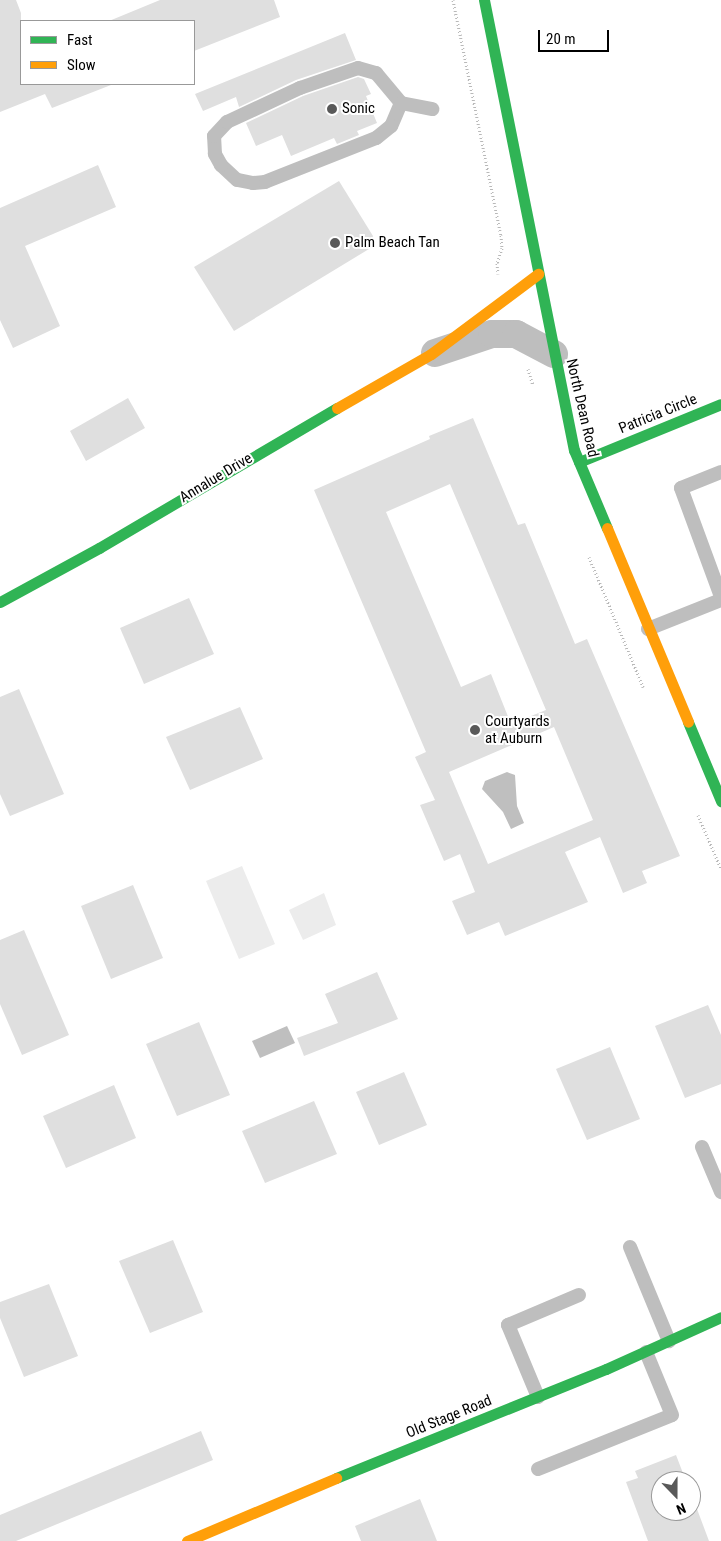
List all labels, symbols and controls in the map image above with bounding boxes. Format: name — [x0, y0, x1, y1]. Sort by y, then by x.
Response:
legend — [20, 20, 195, 85]
scale bar — [541, 20, 612, 52]
text: 20 m — [546, 30, 576, 48]
text: Fast — [67, 31, 92, 49]
text: Slow — [67, 56, 96, 74]
place label: Sonic — [342, 100, 375, 118]
marker: Sonic — [326, 103, 338, 115]
place label: Palm Beach Tan — [345, 234, 440, 252]
marker: Palm Beach Tan — [329, 237, 341, 249]
street label: North Dean Road — [562, 357, 602, 459]
street label: Patricia Circle — [616, 390, 700, 438]
street label: Annalue Drive — [176, 449, 256, 507]
place label: Courtyards at Auburn — [485, 712, 550, 747]
marker: Courtyards at Auburn — [469, 724, 481, 736]
street label: Old Stage Road — [404, 1392, 494, 1442]
north arrow — [651, 1471, 701, 1521]
text: N — [674, 1500, 688, 1518]

